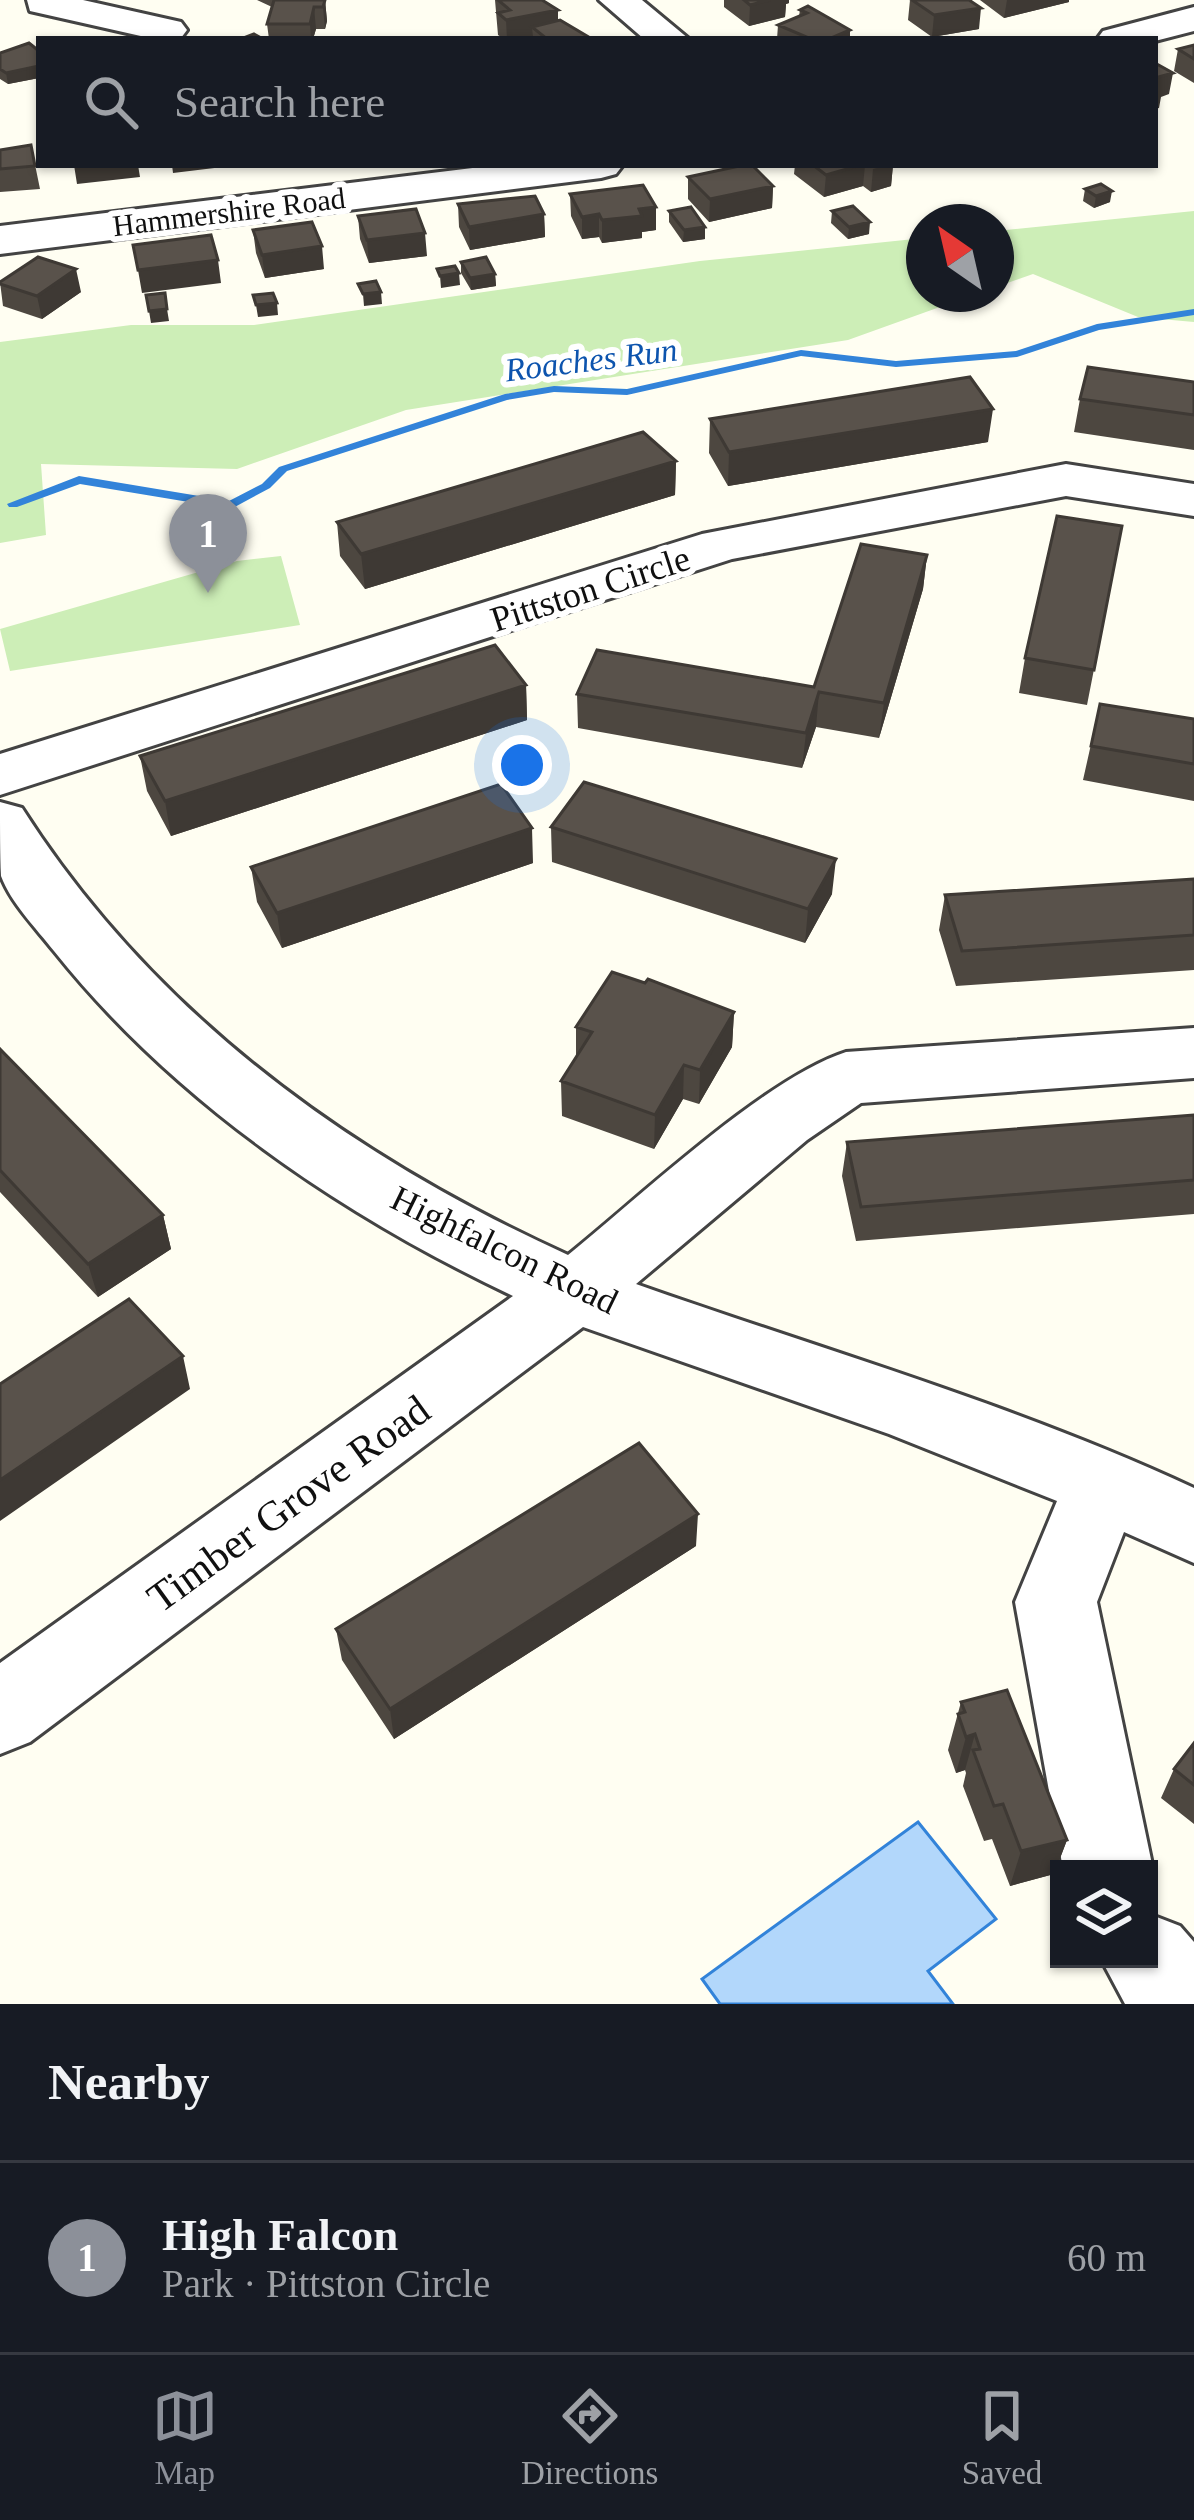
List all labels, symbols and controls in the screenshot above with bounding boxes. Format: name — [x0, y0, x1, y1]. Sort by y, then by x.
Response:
search box — [36, 36, 1158, 168]
icon: search — [78, 69, 144, 135]
text: Search here — [174, 77, 385, 127]
street label: Hammershire Road — [111, 181, 347, 242]
north arrow — [906, 204, 1014, 312]
water label: Roaches Run — [502, 332, 679, 389]
pin: 1 — [169, 494, 247, 593]
street label: Pittston Circle — [486, 538, 695, 640]
your location — [492, 735, 552, 795]
street label: Highfalcon Road — [385, 1178, 624, 1322]
street label: Timber Grove Road — [139, 1386, 438, 1621]
map controls — [1050, 1860, 1158, 1968]
button: layers — [1050, 1860, 1158, 1968]
text: Nearby — [48, 2054, 209, 2110]
text: High Falcon — [162, 2210, 398, 2260]
text: 1 — [77, 2236, 97, 2279]
text: 60 m — [1067, 2236, 1146, 2279]
text: Park · Pittston Circle — [162, 2262, 490, 2305]
tab: Map — [152, 2383, 218, 2492]
tab: Directions — [521, 2383, 658, 2492]
tab: Saved — [962, 2383, 1042, 2492]

